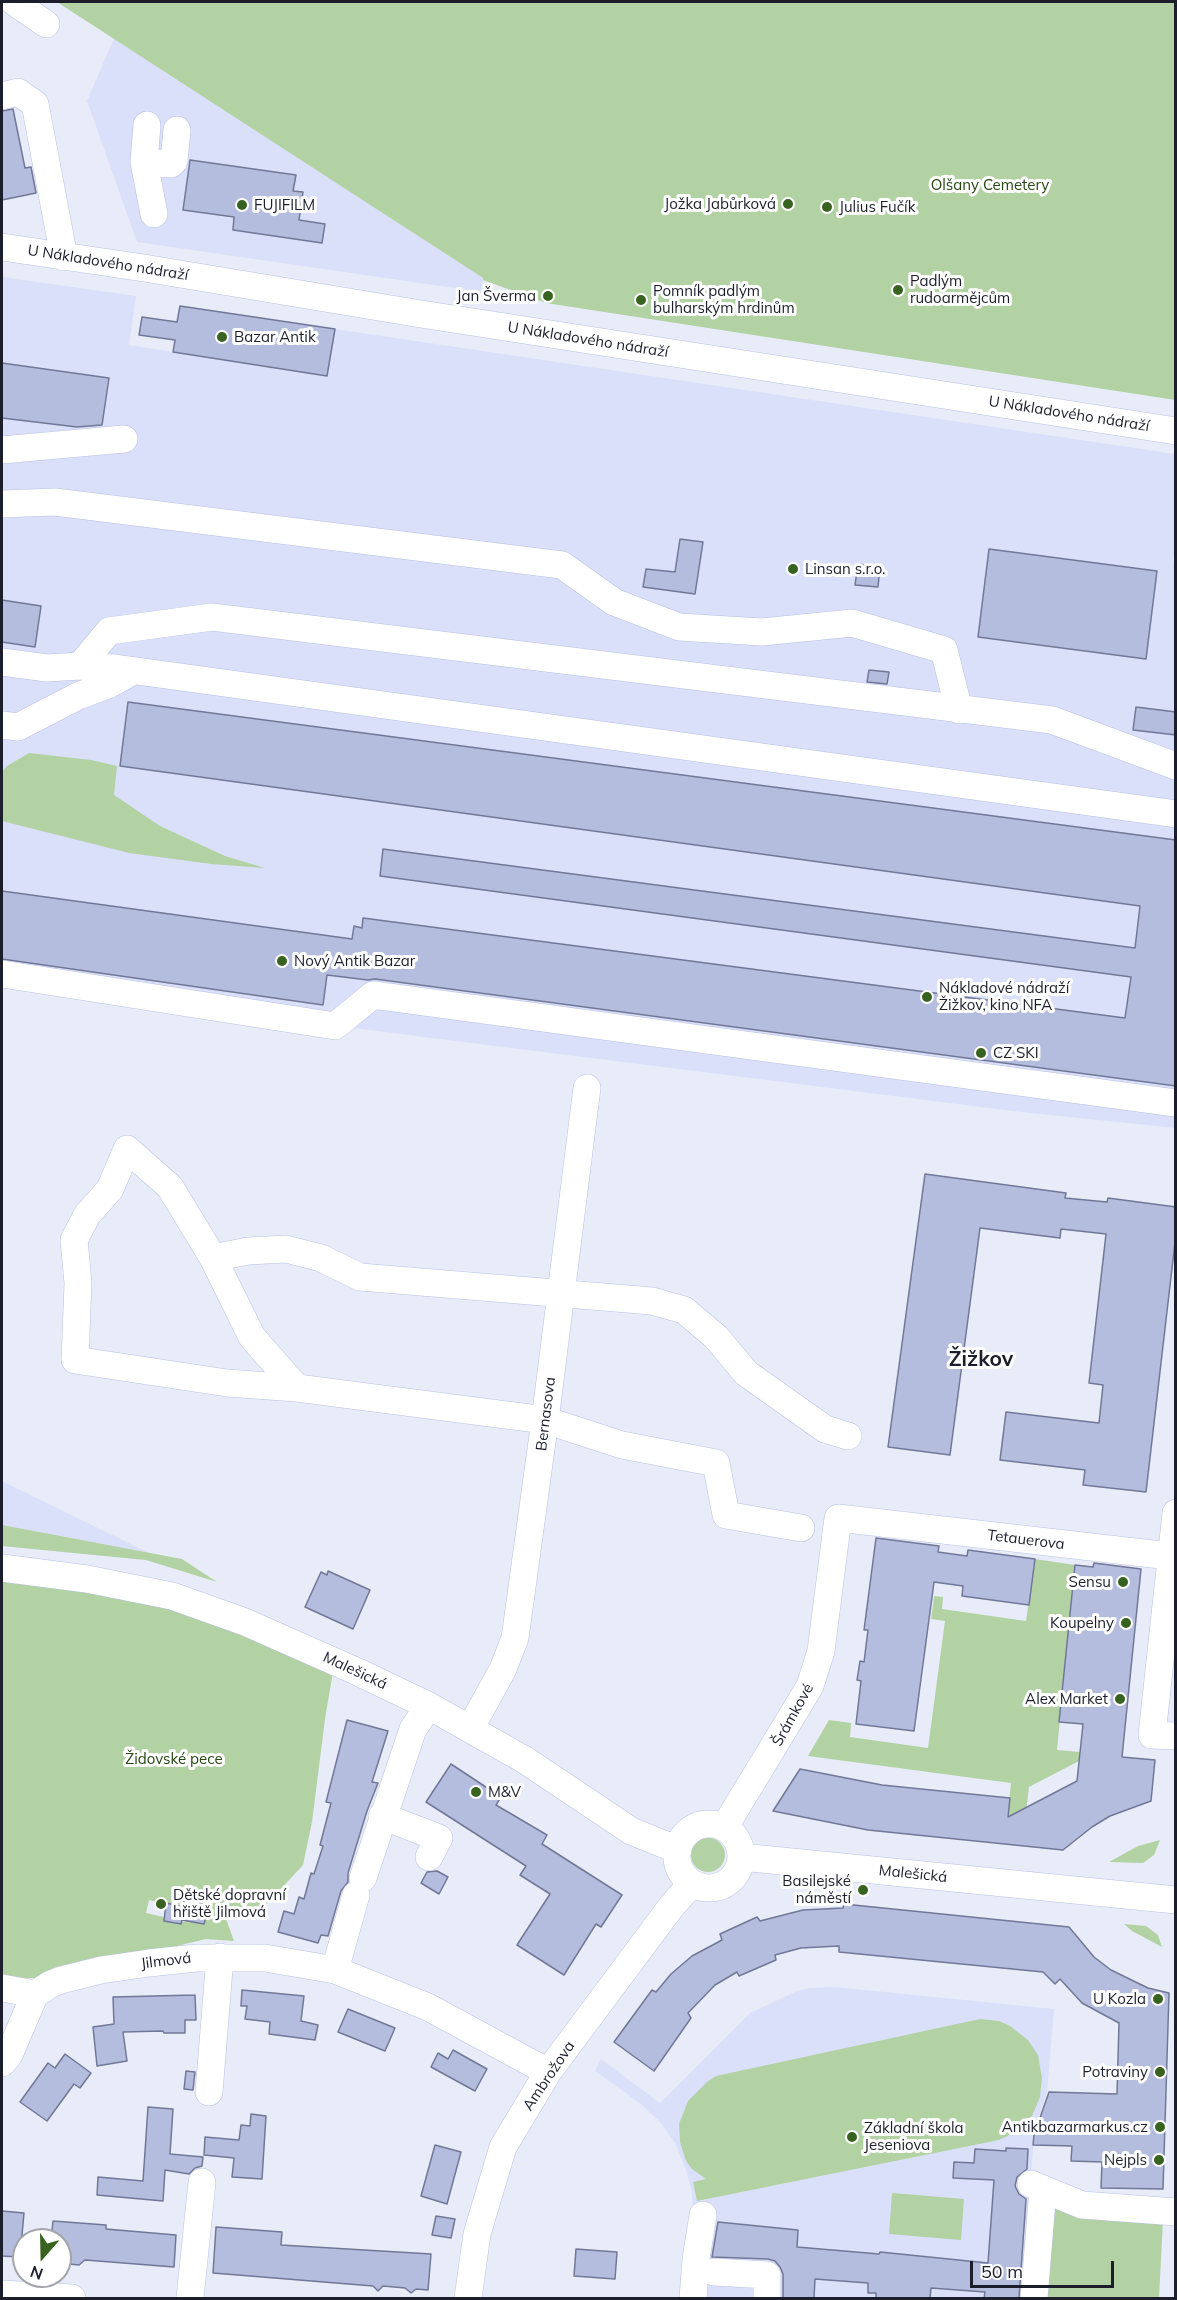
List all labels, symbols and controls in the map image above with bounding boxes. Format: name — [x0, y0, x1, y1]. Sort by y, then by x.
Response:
park label: Olšany Cemetery — [931, 176, 1049, 194]
place label: Jožka Jabůrková — [664, 195, 776, 213]
place label: FUJIFILM — [254, 196, 315, 214]
marker: Jožka Jabůrková — [781, 197, 795, 211]
marker: FUJIFILM — [235, 198, 249, 212]
place label: Julius Fučík — [839, 198, 916, 216]
marker: Julius Fučík — [820, 200, 834, 214]
street label: U Nákladového nádraží — [26, 241, 190, 285]
place label: Padlým rudoarmějcům — [910, 272, 1010, 307]
place label: Pomník padlým bulharským hrdinům — [653, 282, 795, 317]
marker: Padlým rudoarmějcům — [891, 283, 905, 297]
place label: Jan Šverma — [456, 287, 536, 305]
marker: Jan Šverma — [541, 289, 555, 303]
marker: Pomník padlým bulharským hrdinům — [634, 293, 648, 307]
street label: U Nákladového nádraží — [506, 318, 670, 362]
place label: Bazar Antik — [234, 328, 316, 346]
marker: Bazar Antik — [215, 330, 229, 344]
street label: U Nákladového nádraží — [987, 392, 1151, 436]
place label: Linsan s.r.o. — [805, 560, 885, 578]
marker: Linsan s.r.o. — [786, 562, 800, 576]
place label: Nový Antik Bazar — [294, 952, 415, 970]
marker: Nový Antik Bazar — [275, 954, 289, 968]
place label: Nákladové nádraží Žižkov, kino NFA — [939, 979, 1069, 1014]
marker: Nákladové nádraží Žižkov, kino NFA — [920, 990, 934, 1004]
place label: CZ SKI — [993, 1044, 1039, 1062]
marker: CZ SKI — [974, 1046, 988, 1060]
district label: Žižkov — [949, 1347, 1013, 1373]
street label: Bernasova — [533, 1376, 559, 1452]
street label: Tetauerova — [986, 1526, 1066, 1554]
place label: Sensu — [1069, 1573, 1111, 1591]
marker: Sensu — [1116, 1575, 1130, 1589]
place label: Koupelny — [1050, 1614, 1114, 1632]
marker: Koupelny — [1119, 1616, 1133, 1630]
street label: Malešická — [320, 1648, 390, 1694]
street label: Šrámkové — [768, 1680, 818, 1750]
place label: Alex Market — [1025, 1690, 1108, 1708]
marker: Alex Market — [1113, 1692, 1127, 1706]
park label: Židovské pece — [125, 1750, 223, 1768]
place label: M&V — [488, 1783, 521, 1801]
marker: M&V — [469, 1785, 483, 1799]
street label: Malešická — [878, 1861, 948, 1887]
place label: Basilejské náměstí — [782, 1872, 851, 1907]
marker: Basilejské náměstí — [856, 1883, 870, 1897]
place label: Dětské dopravní hřiště Jilmová — [173, 1886, 286, 1921]
marker: Dětské dopravní hřiště Jilmová — [154, 1897, 168, 1911]
street label: Jilmová — [140, 1949, 192, 1973]
place label: U Kozla — [1093, 1990, 1146, 2008]
marker: U Kozla — [1151, 1992, 1165, 2006]
street label: Ambrožova — [519, 2038, 579, 2114]
place label: Potraviny — [1082, 2063, 1148, 2081]
marker: Potraviny — [1153, 2065, 1167, 2079]
place label: Antikbazarmarkus.cz — [1002, 2118, 1148, 2136]
place label: Základní škola Jeseniova — [864, 2119, 964, 2154]
marker: Antikbazarmarkus.cz — [1153, 2120, 1167, 2134]
marker: Základní škola Jeseniova — [845, 2130, 859, 2144]
place label: Nejpls — [1104, 2151, 1147, 2169]
marker: Nejpls — [1152, 2153, 1166, 2167]
north arrow — [12, 2228, 72, 2288]
scale bar — [973, 2249, 1117, 2287]
text: 50 m — [981, 2260, 1023, 2283]
text: N — [27, 2262, 46, 2285]

